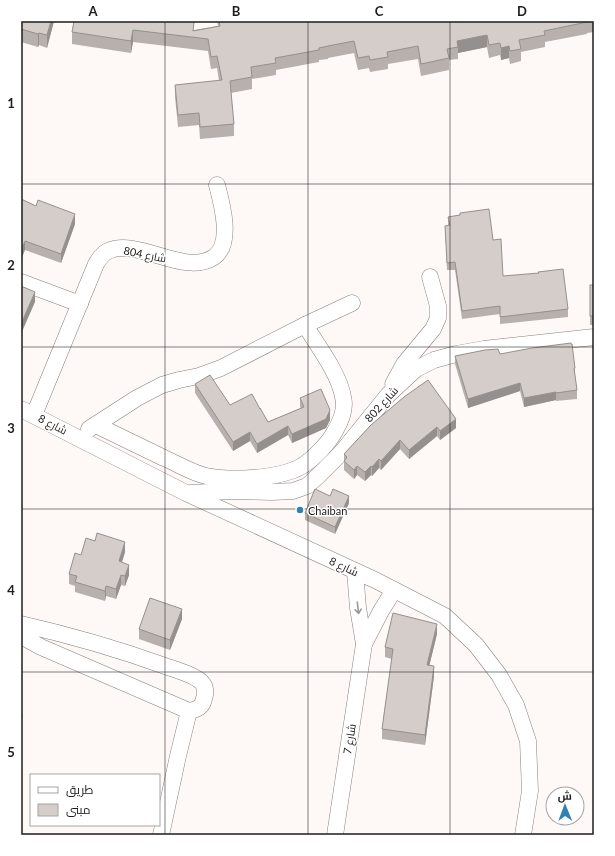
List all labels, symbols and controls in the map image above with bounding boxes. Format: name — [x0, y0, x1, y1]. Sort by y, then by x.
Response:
text: A — [87, 3, 98, 19]
text: B — [232, 3, 241, 19]
text: C — [375, 3, 384, 19]
text: D — [517, 3, 527, 19]
text: 1 — [7, 95, 15, 111]
street label: شارع 804 — [122, 243, 167, 266]
text: 2 — [7, 257, 15, 273]
street label: شارع 802 — [362, 384, 402, 426]
street label: شارع 8 — [36, 411, 70, 439]
text: 3 — [7, 420, 15, 436]
place label: Chaiban — [308, 504, 347, 517]
marker: Chaiban — [295, 505, 305, 515]
street label: شارع 8 — [327, 554, 361, 580]
text: 4 — [7, 582, 15, 598]
one-way arrow — [354, 601, 362, 614]
street label: شارع 7 — [340, 723, 360, 755]
text: 5 — [7, 744, 15, 760]
legend — [30, 774, 160, 826]
text: طريق — [66, 782, 94, 797]
north arrow — [545, 786, 585, 826]
text: ش — [558, 789, 572, 803]
text: مبنى — [66, 802, 91, 817]

